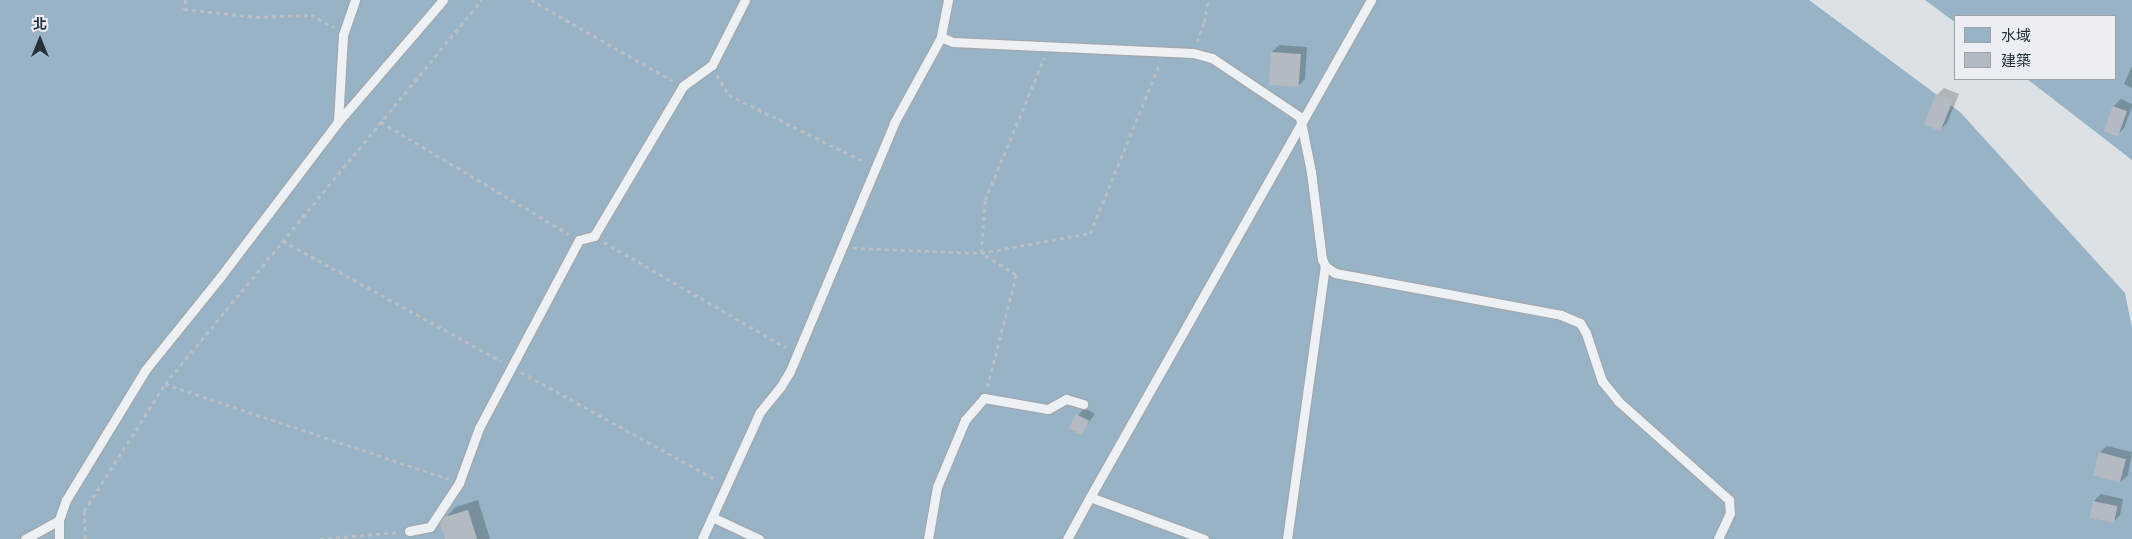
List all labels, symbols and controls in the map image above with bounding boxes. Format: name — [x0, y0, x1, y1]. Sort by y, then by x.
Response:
north arrow — [15, 15, 65, 65]
legend — [1954, 15, 2117, 80]
text: 北 — [33, 16, 47, 33]
text: 水域 — [2001, 27, 2031, 45]
text: 建築 — [2001, 52, 2031, 70]

